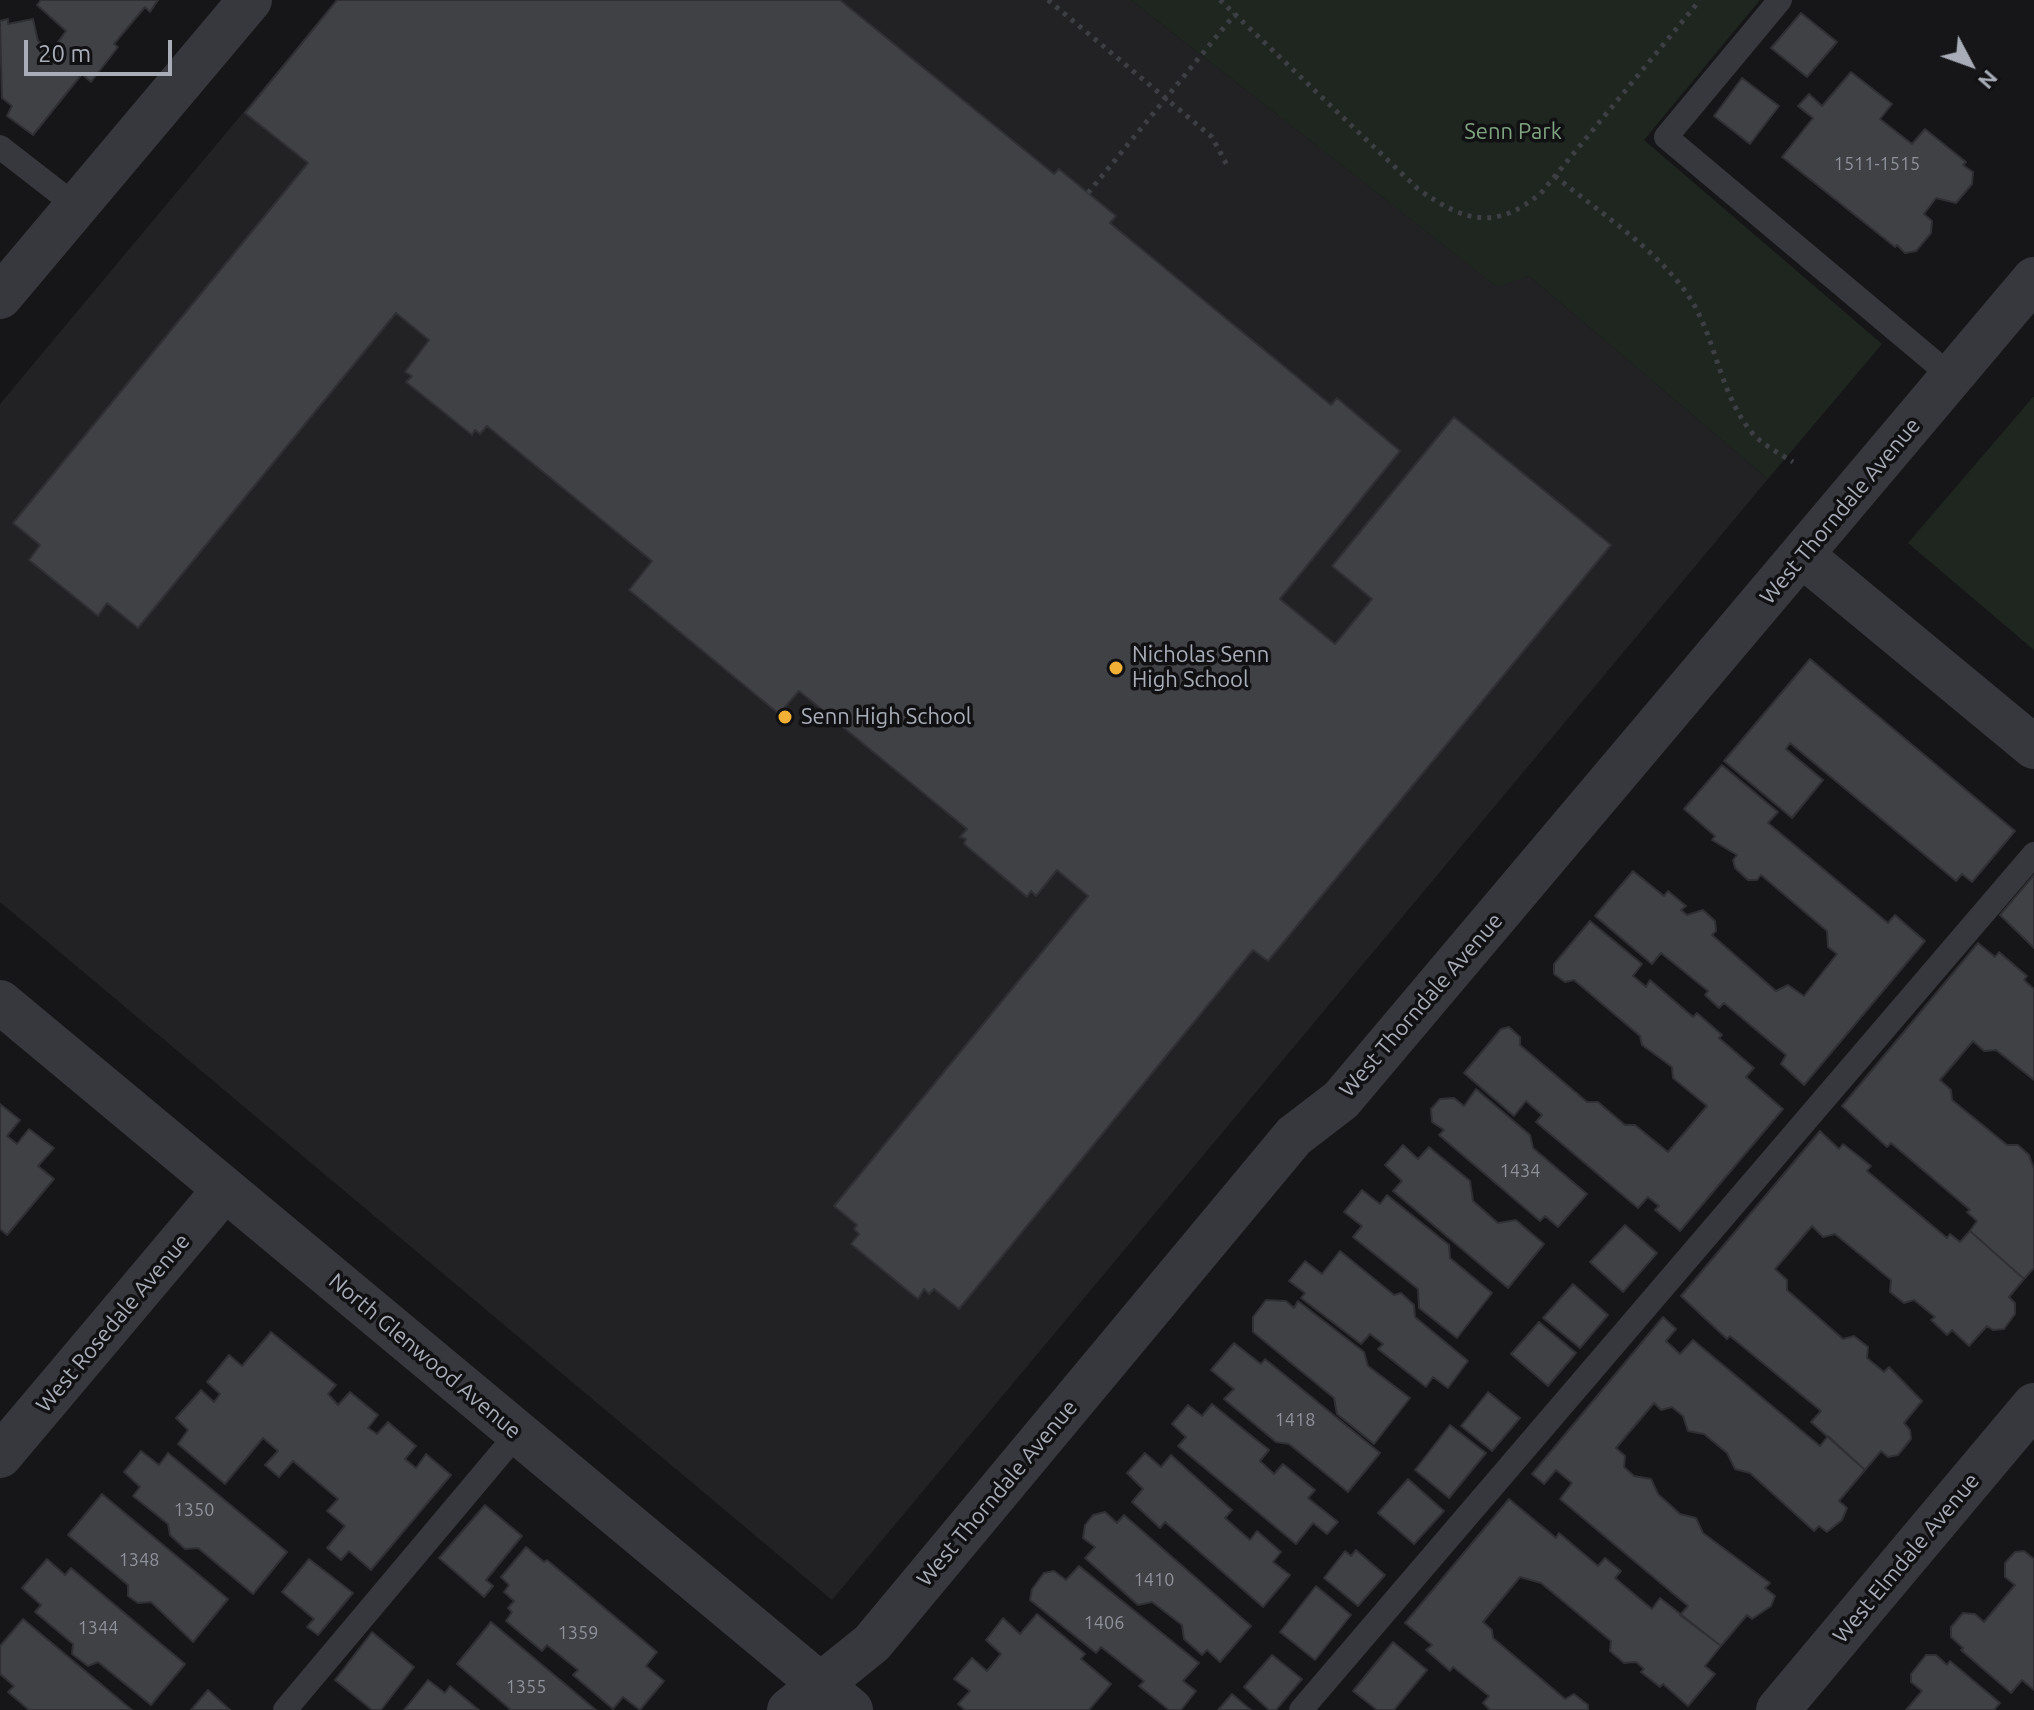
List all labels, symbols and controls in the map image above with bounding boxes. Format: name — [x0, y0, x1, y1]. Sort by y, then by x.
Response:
scale bar — [28, 24, 176, 74]
north arrow — [1930, 24, 2010, 104]
text: 20 m — [38, 40, 91, 67]
text: N — [1974, 66, 2003, 94]
park label: Senn Park — [1464, 119, 1562, 145]
house number: 1511-1515 — [1834, 153, 1920, 175]
street label: West Thorndale Avenue — [1754, 412, 1926, 610]
place label: Nicholas Senn High School — [1132, 642, 1269, 694]
marker: Nicholas Senn High School — [1107, 659, 1125, 677]
place label: Senn High School — [801, 704, 972, 730]
marker: Senn High School — [776, 708, 794, 726]
street label: West Thorndale Avenue — [1334, 908, 1508, 1102]
house number: 1434 — [1500, 1160, 1540, 1182]
street label: West Rosedale Avenue — [31, 1228, 195, 1418]
street label: North Glenwood Avenue — [323, 1268, 527, 1444]
street label: West Thorndale Avenue — [911, 1394, 1083, 1592]
house number: 1418 — [1275, 1409, 1315, 1431]
street label: West Elmdale Avenue — [1827, 1468, 1985, 1648]
house number: 1350 — [174, 1499, 214, 1521]
house number: 1348 — [119, 1549, 159, 1571]
house number: 1410 — [1134, 1569, 1174, 1591]
house number: 1406 — [1084, 1612, 1124, 1634]
house number: 1344 — [78, 1617, 118, 1639]
house number: 1359 — [558, 1622, 598, 1644]
house number: 1355 — [506, 1676, 546, 1698]

